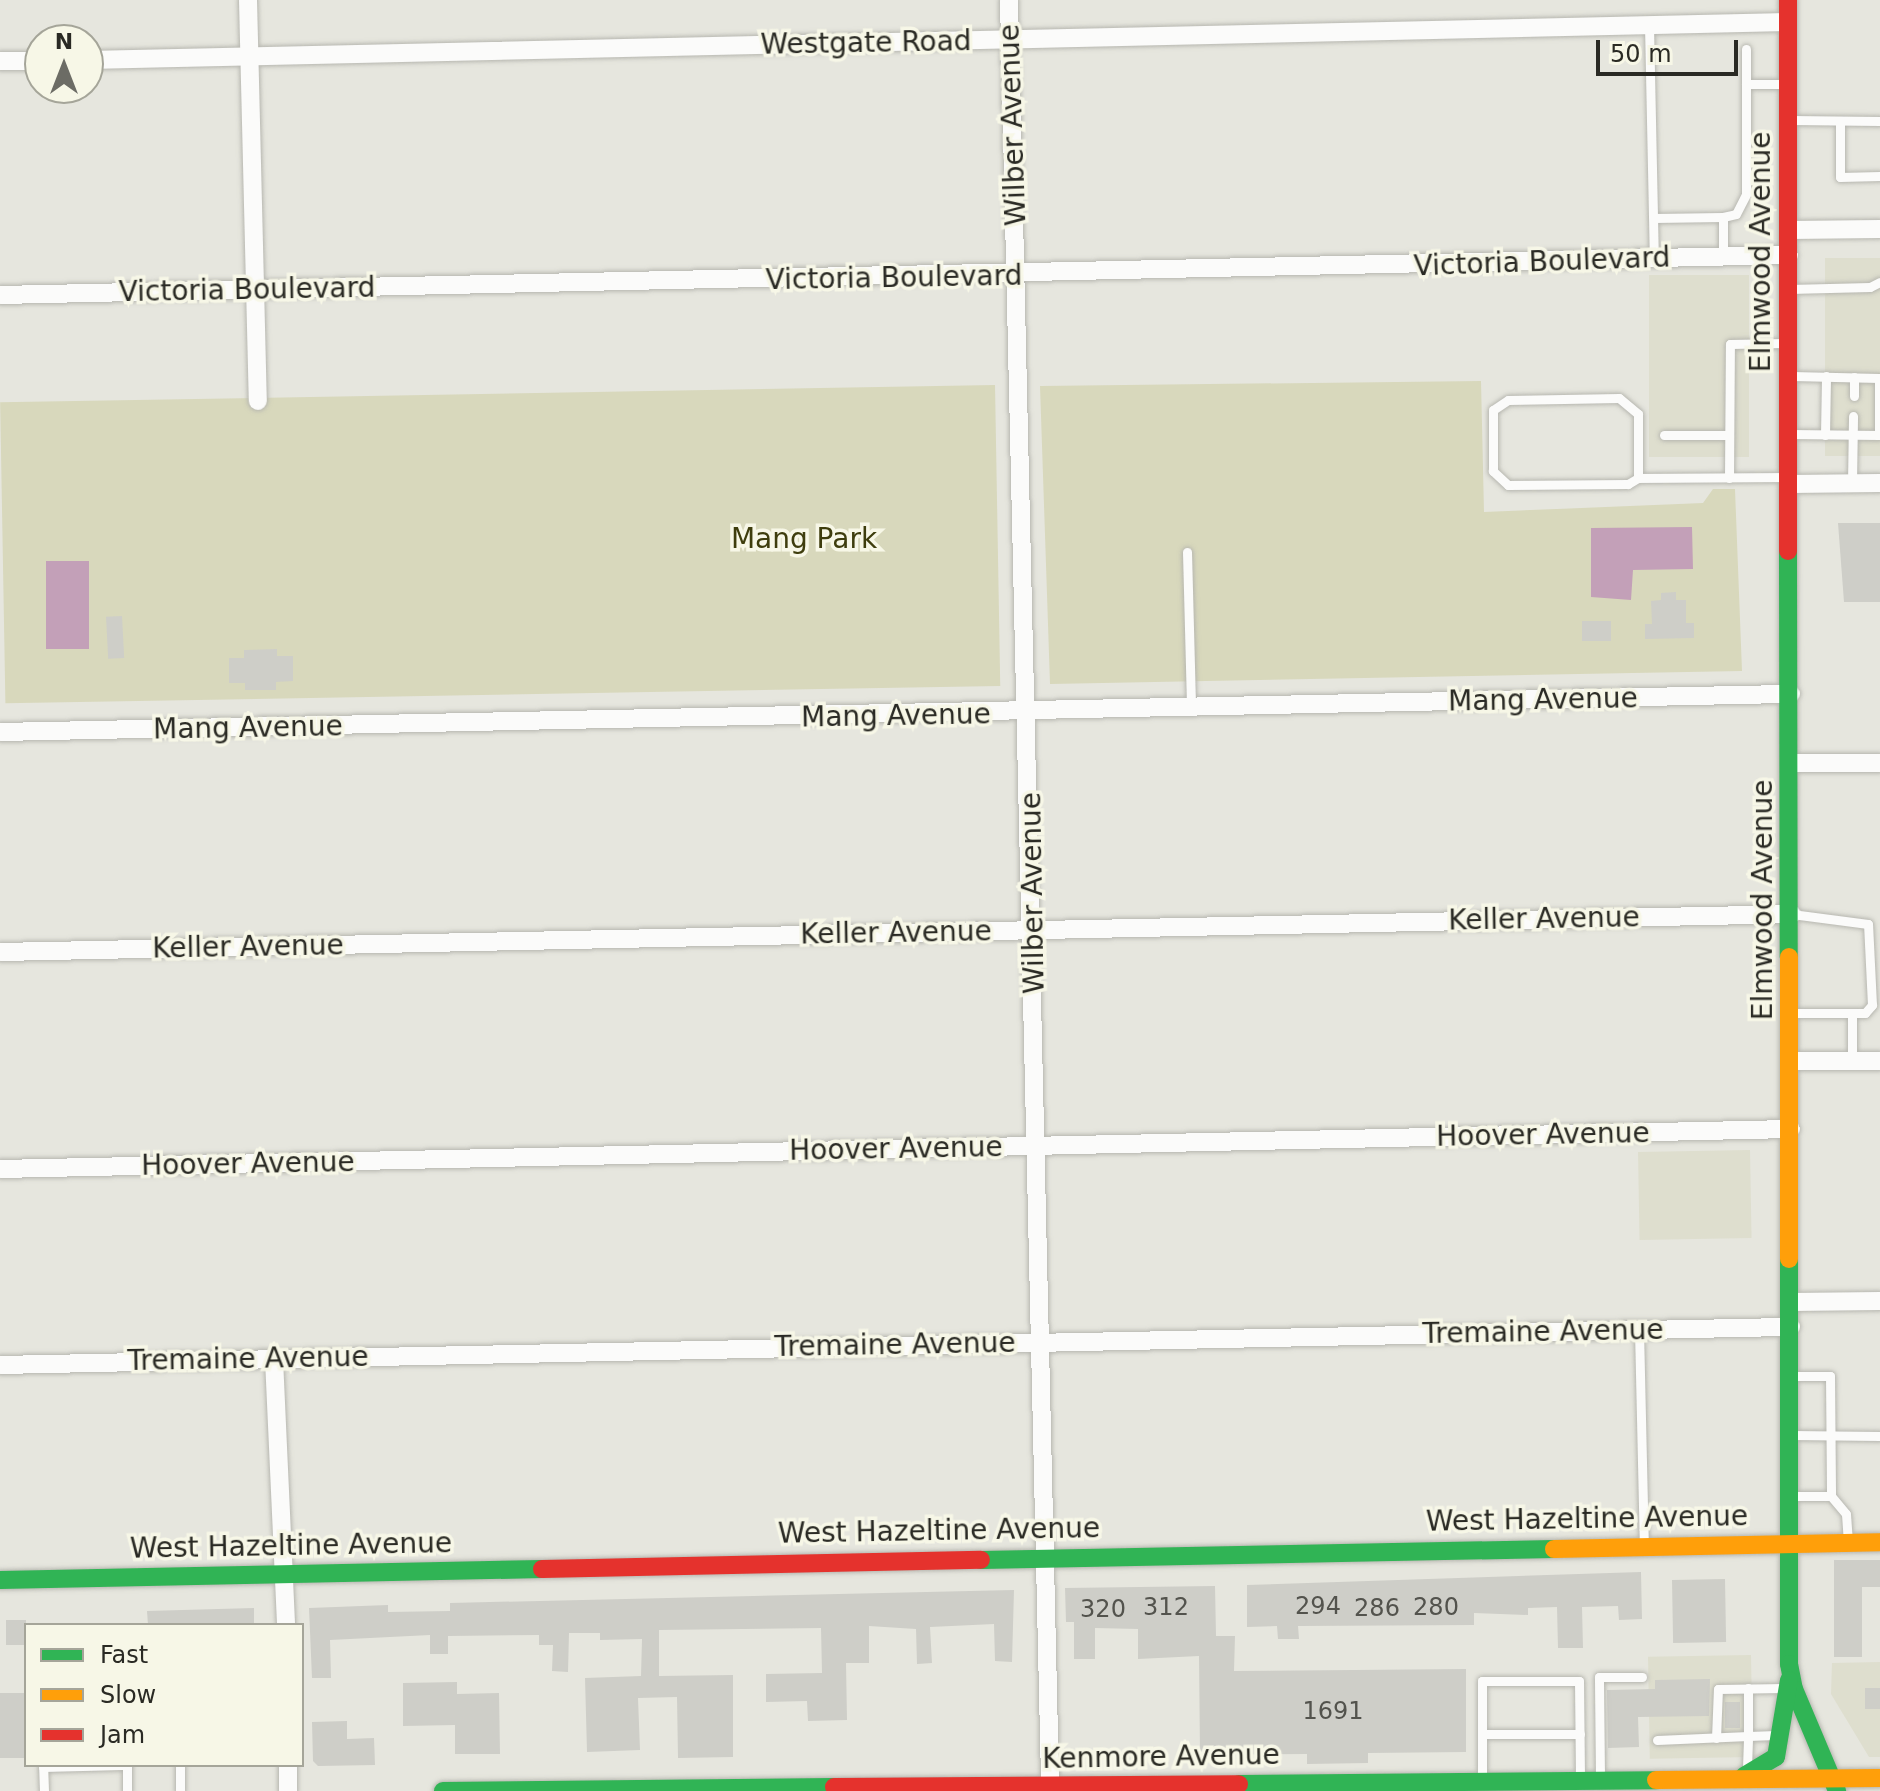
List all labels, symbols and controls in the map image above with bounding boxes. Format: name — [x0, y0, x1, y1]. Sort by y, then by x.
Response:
street label: Wilber Avenue — [993, 23, 1033, 227]
north arrow — [24, 24, 104, 104]
street label: Westgate Road — [760, 24, 972, 62]
scale bar — [1600, 24, 1742, 74]
text: N — [55, 29, 73, 54]
text: 50 m — [1610, 40, 1672, 68]
street label: Elmwood Avenue — [1744, 132, 1778, 372]
street label: Victoria Boulevard — [1413, 241, 1671, 283]
street label: Victoria Boulevard — [765, 259, 1023, 297]
street label: Victoria Boulevard — [118, 271, 376, 309]
park label: Mang Park — [731, 522, 877, 556]
street label: Mang Avenue — [1448, 682, 1638, 718]
street label: Mang Avenue — [801, 698, 991, 734]
street label: Mang Avenue — [153, 710, 343, 746]
street label: Elmwood Avenue — [1746, 780, 1780, 1020]
street label: Wilber Avenue — [1014, 792, 1052, 994]
street label: Keller Avenue — [1448, 901, 1640, 937]
street label: Keller Avenue — [800, 915, 992, 951]
street label: Keller Avenue — [152, 929, 344, 965]
street label: Hoover Avenue — [1436, 1116, 1650, 1154]
street label: Hoover Avenue — [789, 1130, 1003, 1168]
street label: Hoover Avenue — [141, 1145, 355, 1183]
street label: Tremaine Avenue — [1422, 1313, 1664, 1351]
street label: Tremaine Avenue — [774, 1326, 1016, 1364]
street label: Tremaine Avenue — [127, 1340, 369, 1378]
street label: West Hazeltine Avenue — [1426, 1499, 1748, 1539]
street label: West Hazeltine Avenue — [778, 1511, 1100, 1551]
street label: West Hazeltine Avenue — [130, 1526, 452, 1566]
house number: 294 — [1295, 1593, 1341, 1621]
house number: 312 — [1143, 1594, 1189, 1622]
house number: 280 — [1413, 1594, 1459, 1622]
house number: 286 — [1354, 1595, 1400, 1623]
house number: 320 — [1080, 1596, 1126, 1624]
legend — [24, 1623, 304, 1767]
text: Fast — [100, 1641, 148, 1669]
text: Slow — [100, 1681, 156, 1709]
house number: 1691 — [1302, 1698, 1364, 1726]
text: Jam — [100, 1721, 145, 1749]
street label: Kenmore Avenue — [1042, 1738, 1280, 1776]

